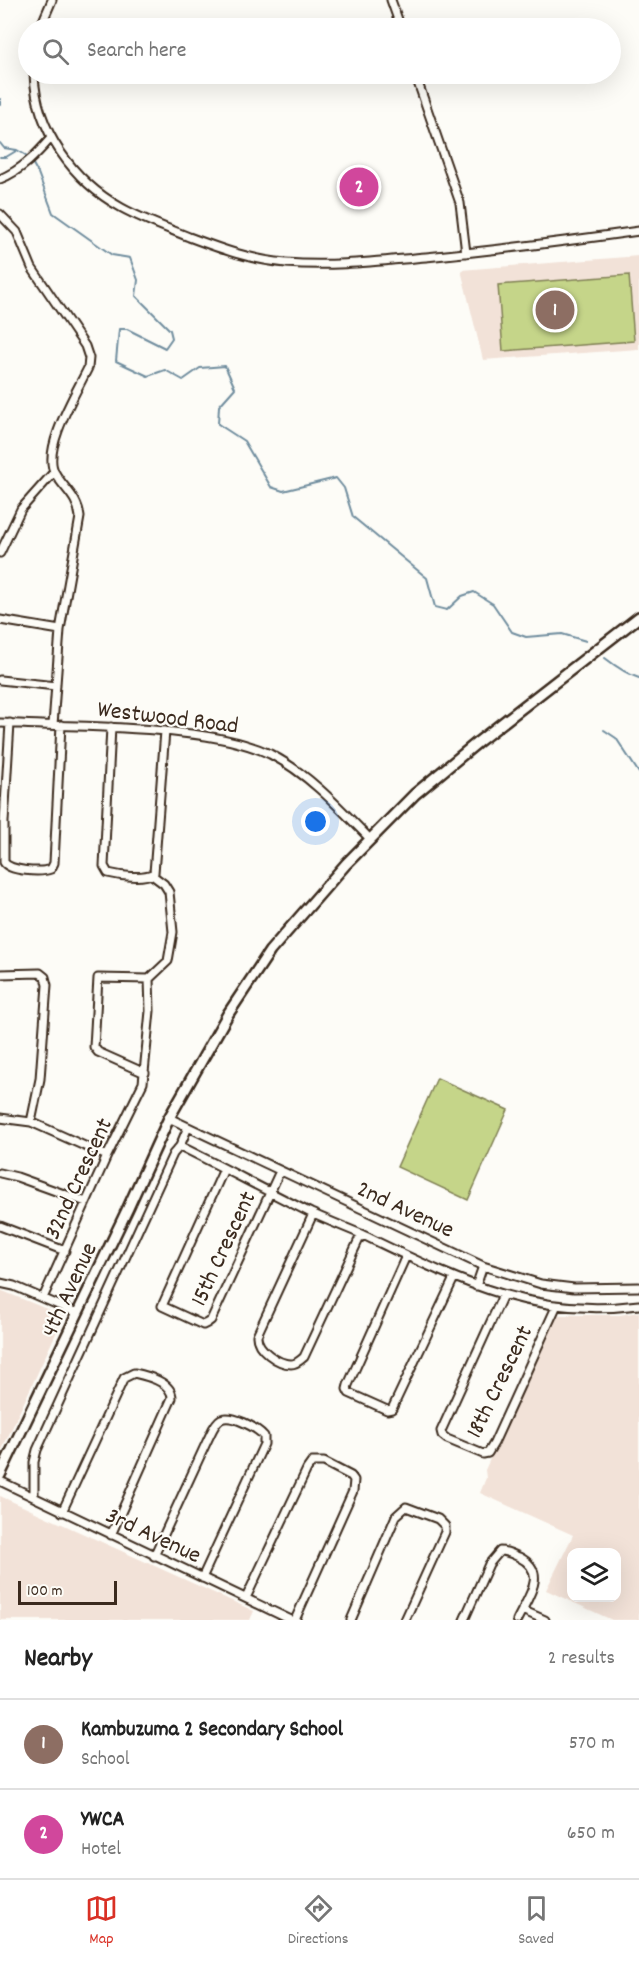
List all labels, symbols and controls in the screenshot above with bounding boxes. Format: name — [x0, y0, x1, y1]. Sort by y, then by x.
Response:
search box — [18, 18, 621, 84]
icon: search — [39, 35, 72, 68]
text: Search here — [87, 36, 186, 67]
pin: 2 — [340, 164, 378, 210]
pin: 1 — [536, 288, 574, 332]
street label: Westwood Road — [95, 693, 240, 744]
your location — [301, 807, 330, 836]
street label: 32nd Crescent — [37, 1113, 123, 1246]
street label: 2nd Avenue — [350, 1173, 459, 1248]
street label: 15th Crescent — [183, 1186, 266, 1312]
street label: 4th Avenue — [34, 1237, 107, 1343]
street label: 18th Crescent — [459, 1320, 543, 1445]
street label: 3rd Avenue — [99, 1500, 206, 1574]
map controls — [567, 1548, 621, 1602]
button: layers — [567, 1548, 621, 1602]
scale bar — [18, 1578, 117, 1606]
text: 100 m — [27, 1580, 63, 1603]
text: Nearby — [24, 1641, 92, 1678]
text: 2 results — [548, 1645, 615, 1673]
text: Kambuzuma 2 Secondary School — [81, 1715, 343, 1746]
text: 1 — [41, 1730, 46, 1758]
text: 570 m — [569, 1730, 615, 1758]
text: School — [81, 1746, 130, 1774]
text: YWCA — [81, 1805, 125, 1836]
text: 2 — [39, 1820, 48, 1848]
text: 650 m — [567, 1820, 615, 1848]
text: Hotel — [81, 1836, 121, 1864]
tab: Map — [85, 1892, 118, 1951]
tab: Directions — [288, 1892, 348, 1951]
tab: Saved — [518, 1892, 554, 1951]

